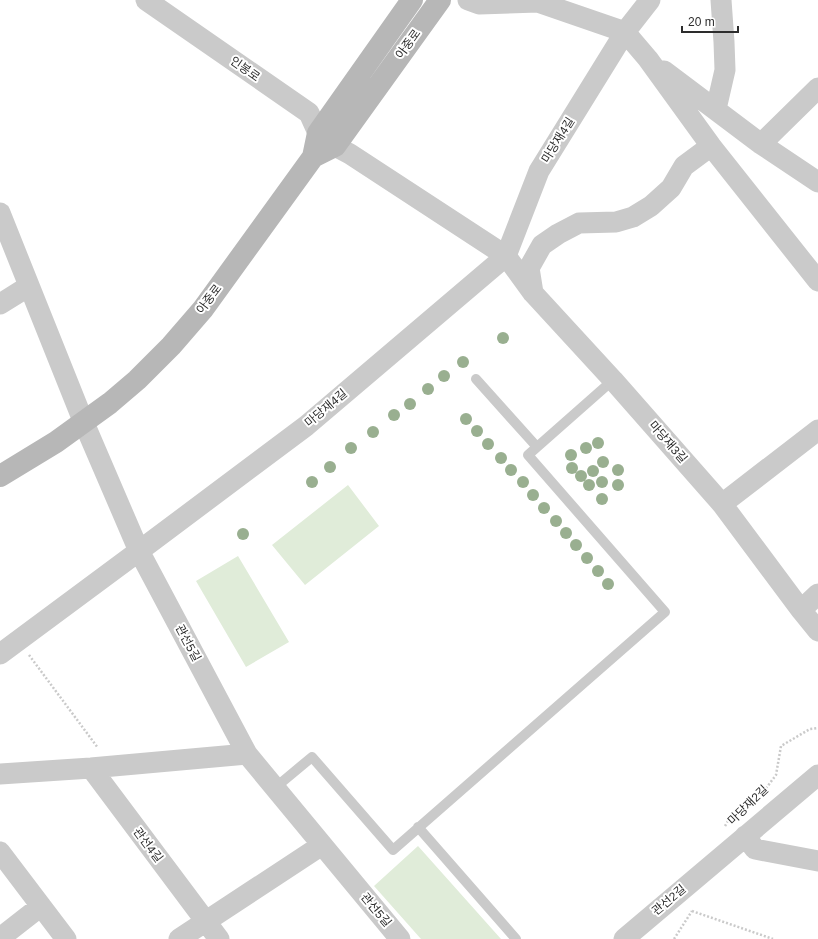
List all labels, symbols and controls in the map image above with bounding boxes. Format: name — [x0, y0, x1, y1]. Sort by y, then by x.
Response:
scale bar — [682, 8, 738, 34]
text: 20 m — [688, 15, 715, 29]
street label: 아중로 — [393, 26, 423, 62]
street label: 인봉로 — [227, 54, 263, 84]
street label: 마당재4길 — [539, 115, 577, 165]
street label: 아중로 — [193, 282, 225, 316]
street label: 마당재4길 — [302, 386, 350, 430]
street label: 마당재3길 — [646, 418, 690, 466]
street label: 관선5길 — [172, 622, 204, 664]
street label: 마당재2길 — [725, 782, 771, 828]
street label: 관선4길 — [130, 825, 166, 865]
street label: 관선2길 — [649, 882, 689, 918]
street label: 관선5길 — [358, 890, 394, 930]

